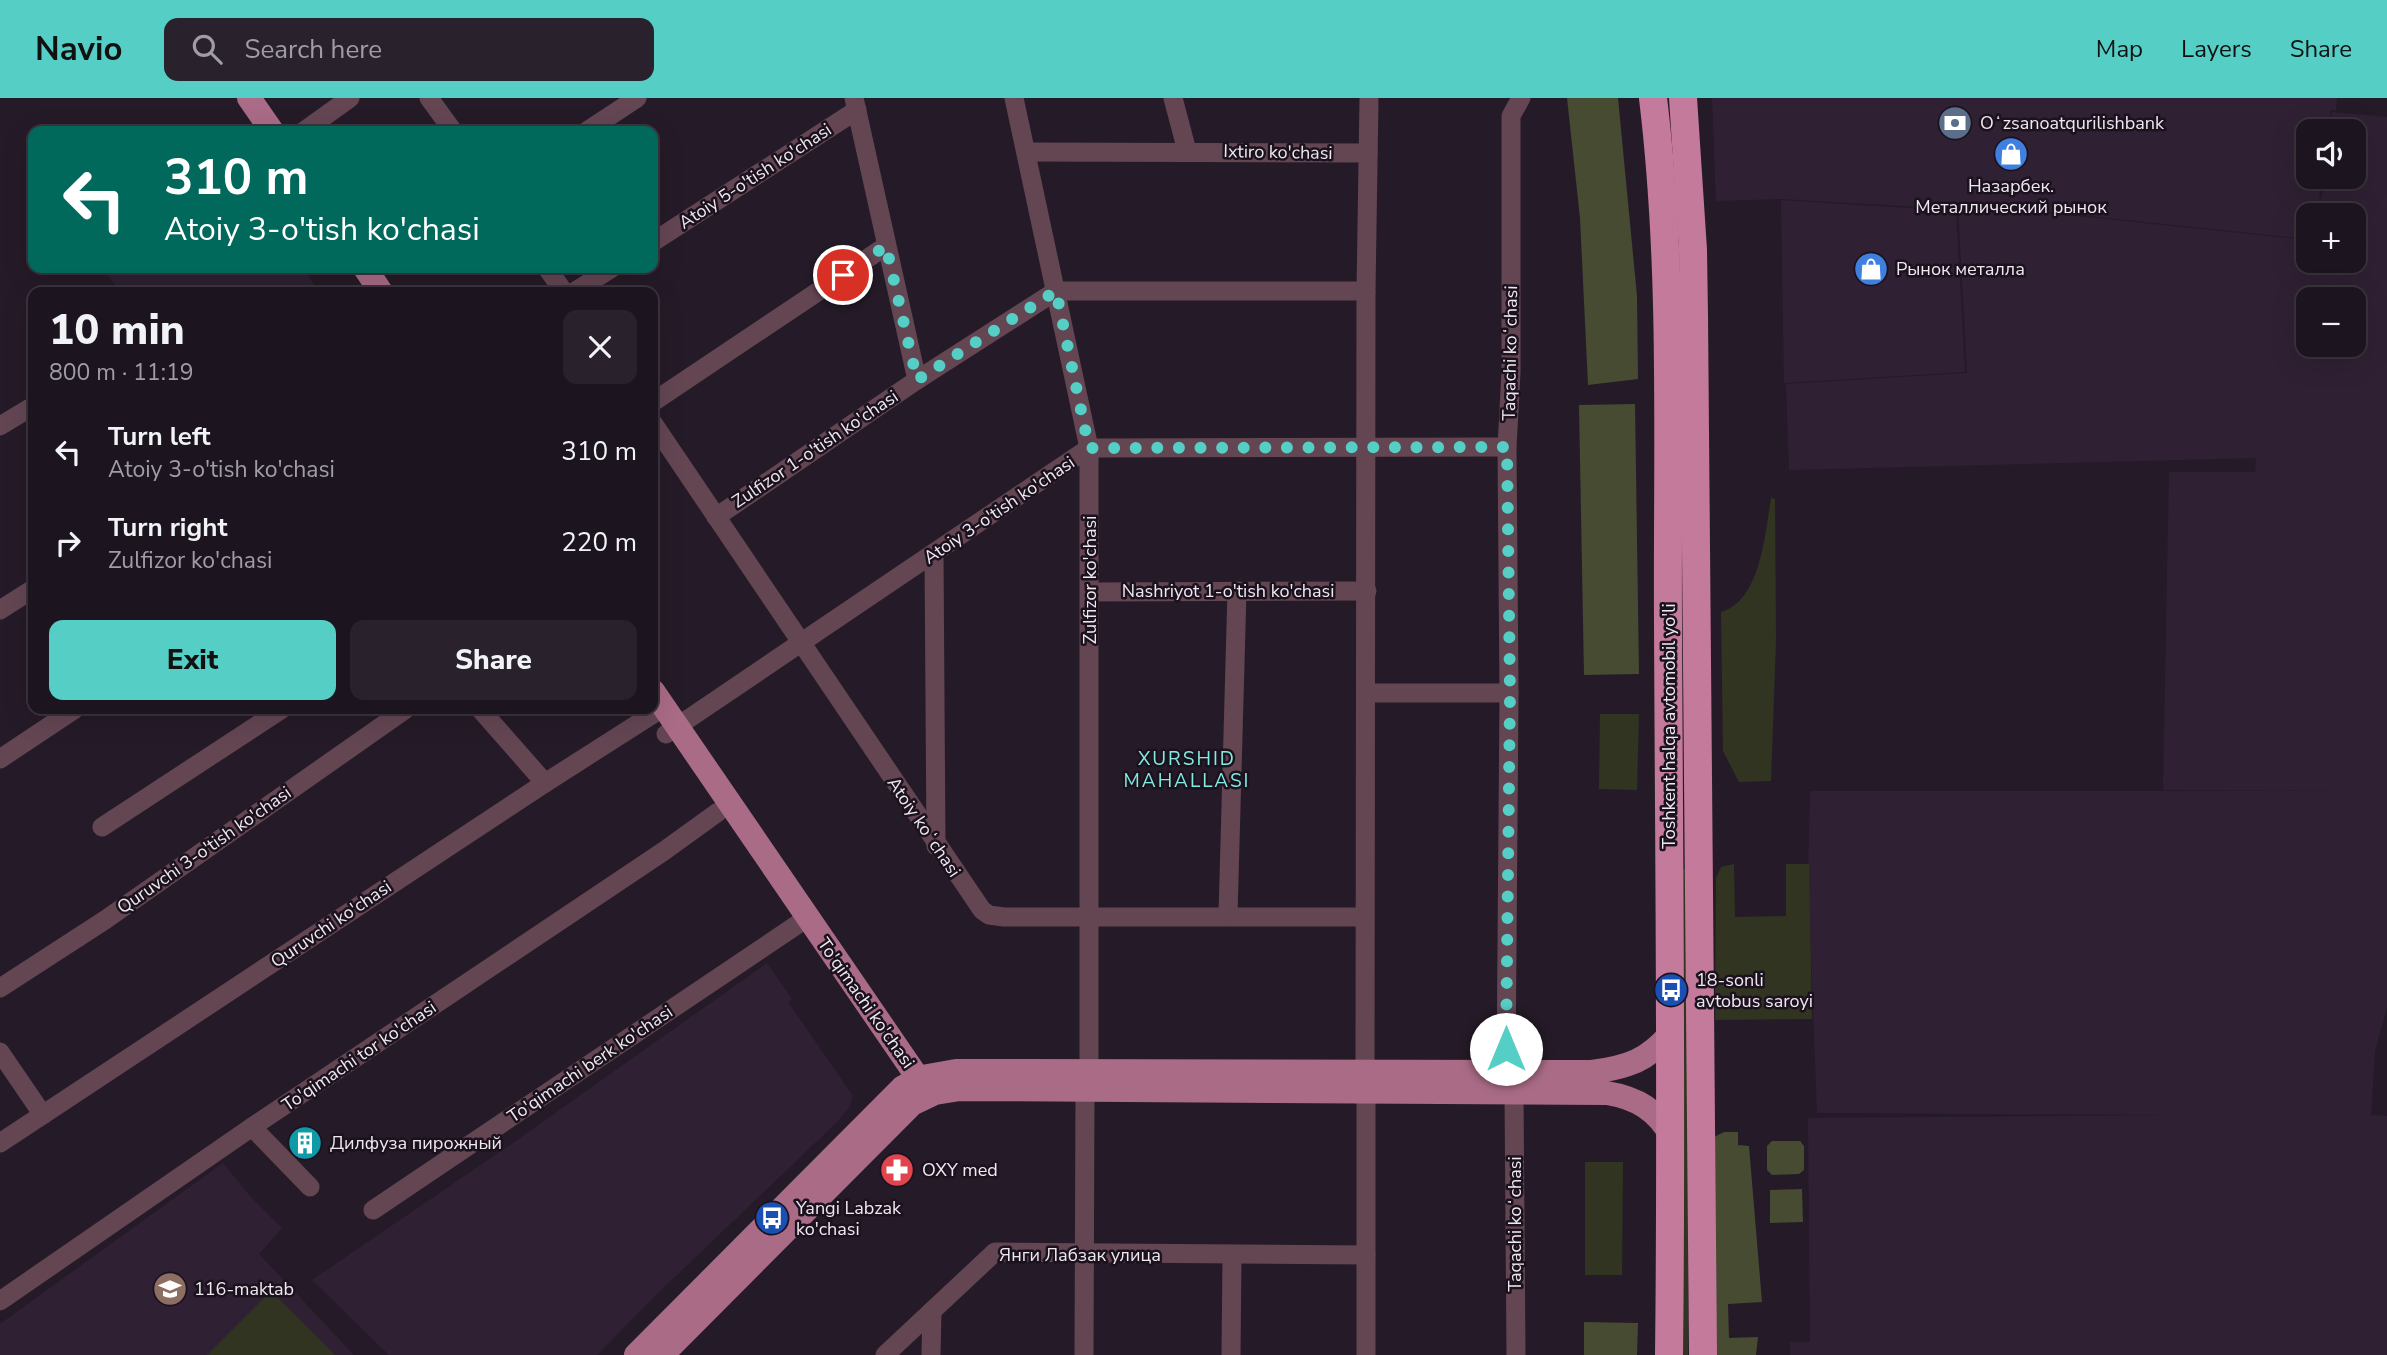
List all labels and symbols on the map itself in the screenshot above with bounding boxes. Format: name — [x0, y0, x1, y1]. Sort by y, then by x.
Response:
bank icon: Oʻzsanoatqurilishbank — [1936, 104, 1974, 142]
place label: Oʻzsanoatqurilishbank — [1980, 111, 2165, 135]
street label: Atoiy 5-o'tish ko'chasi — [674, 118, 836, 234]
shop icon: Назарбек. Металлический рынок — [1992, 135, 2030, 173]
street label: Ixtiro ko'chasi — [1223, 139, 1333, 165]
place label: Назарбек. Металлический рынок — [1915, 174, 2107, 219]
pin — [813, 245, 873, 305]
shop icon: Рынок металла — [1852, 250, 1890, 288]
place label: Рынок металла — [1896, 257, 2025, 281]
street label: Taqachi koʻchasi — [1497, 285, 1523, 421]
street label: Zulfizor 1-o'tish ko'chasi — [727, 384, 903, 514]
street label: Atoiy 3-o'tish ko'chasi — [919, 450, 1079, 570]
street label: Zulfizor ko'chasi — [1078, 516, 1102, 644]
street label: Nashriyot 1-o'tish ko'chasi — [1122, 579, 1334, 603]
street label: Toshkent halqa avtomobil yo'li — [1657, 603, 1681, 849]
district label: XURSHID MAHALLASI — [1124, 746, 1250, 794]
street label: Atoiy koʻchasi — [882, 772, 966, 882]
street label: Quruvchi 3-o'tish ko'chasi — [112, 781, 296, 919]
street label: Quruvchi ko'chasi — [266, 875, 396, 973]
street label: To'qimachi ko'chasi — [812, 933, 920, 1073]
place label: 18-sonli avtobus saroyi — [1696, 968, 1813, 1013]
bus stop icon: 18-sonli avtobus saroyi — [1652, 971, 1690, 1009]
street label: To'qimachi tor ko'chasi — [277, 995, 441, 1117]
street label: To'qimachi berk ko'chasi — [503, 1000, 677, 1128]
position arrow — [1469, 1012, 1543, 1086]
building icon: Дилфуза пирожный — [286, 1124, 324, 1162]
place label: Дилфуза пирожный — [330, 1131, 502, 1155]
pharmacy icon: OXY med — [878, 1151, 916, 1189]
street label: Taqachi koʻchasi — [1503, 1156, 1527, 1292]
place label: OXY med — [922, 1158, 998, 1182]
place label: Yangi Labzak ko'chasi — [795, 1196, 902, 1241]
bus stop icon: Yangi Labzak ko'chasi — [753, 1199, 791, 1237]
street label: Янги Лабзак улица — [999, 1243, 1161, 1267]
school or university icon: 116-maktab — [151, 1270, 189, 1308]
place label: 116-maktab — [194, 1277, 294, 1301]

